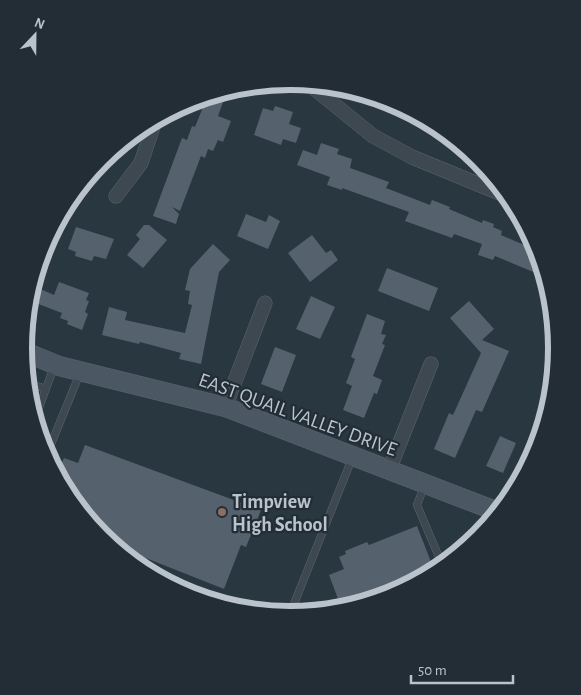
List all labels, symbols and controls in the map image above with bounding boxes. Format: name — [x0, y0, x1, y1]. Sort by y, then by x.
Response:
north arrow — [10, 10, 60, 60]
text: N — [32, 16, 47, 32]
street label: EAST QUAIL VALLEY DRIVE — [196, 370, 400, 460]
place label: Timpview High School — [232, 492, 328, 535]
marker: Timpview High School — [216, 506, 228, 518]
scale bar — [411, 652, 514, 684]
text: 50 m — [418, 663, 447, 678]

